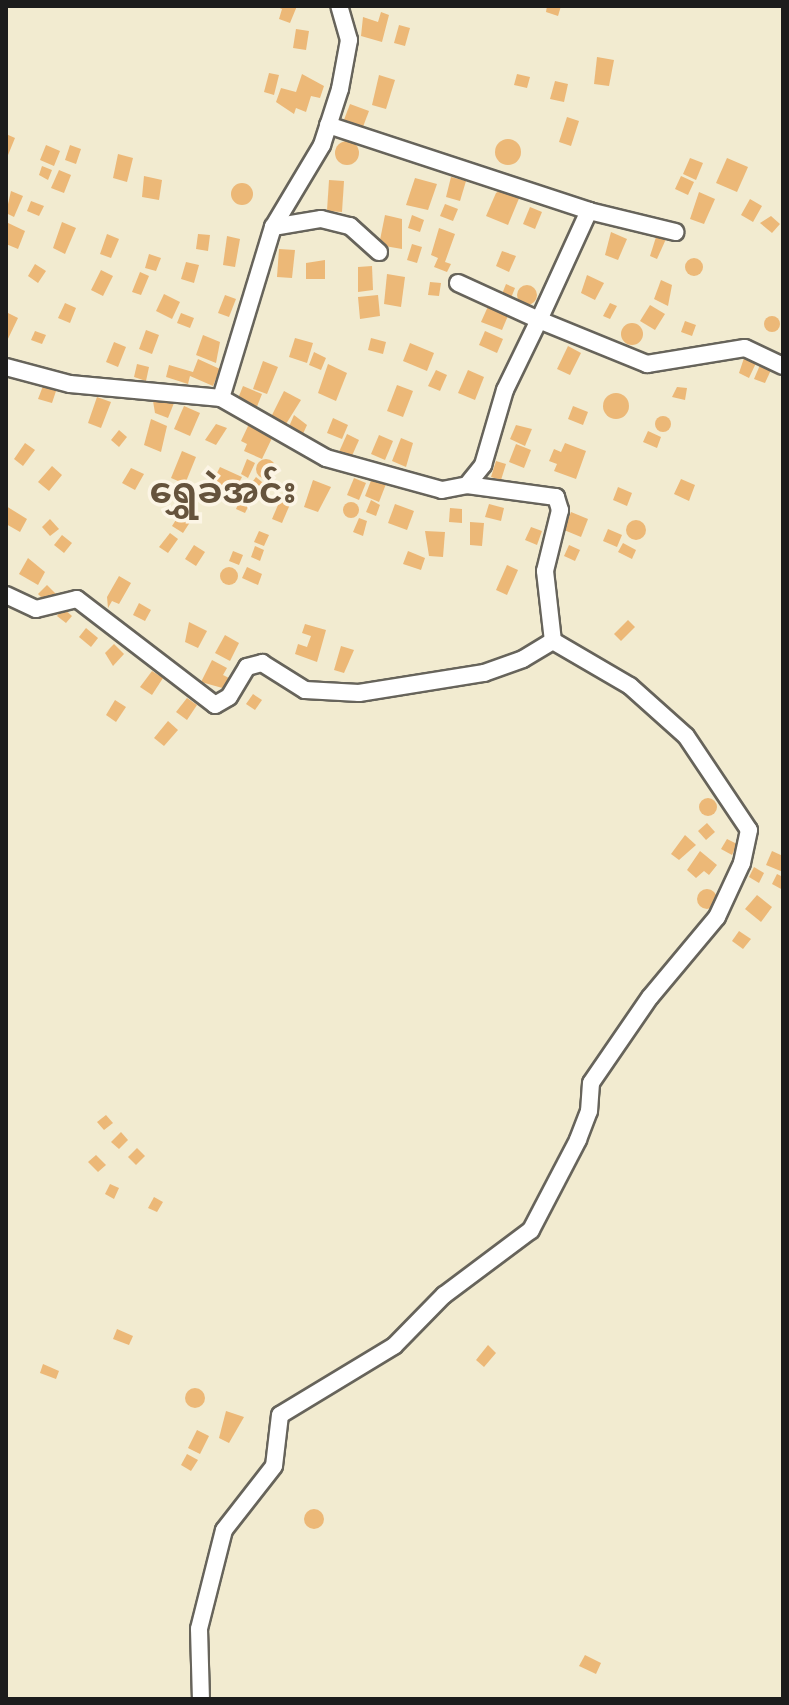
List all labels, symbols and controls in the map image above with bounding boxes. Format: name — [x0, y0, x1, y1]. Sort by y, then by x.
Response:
district label: ရွှေခဲအင်း — [149, 473, 297, 517]

